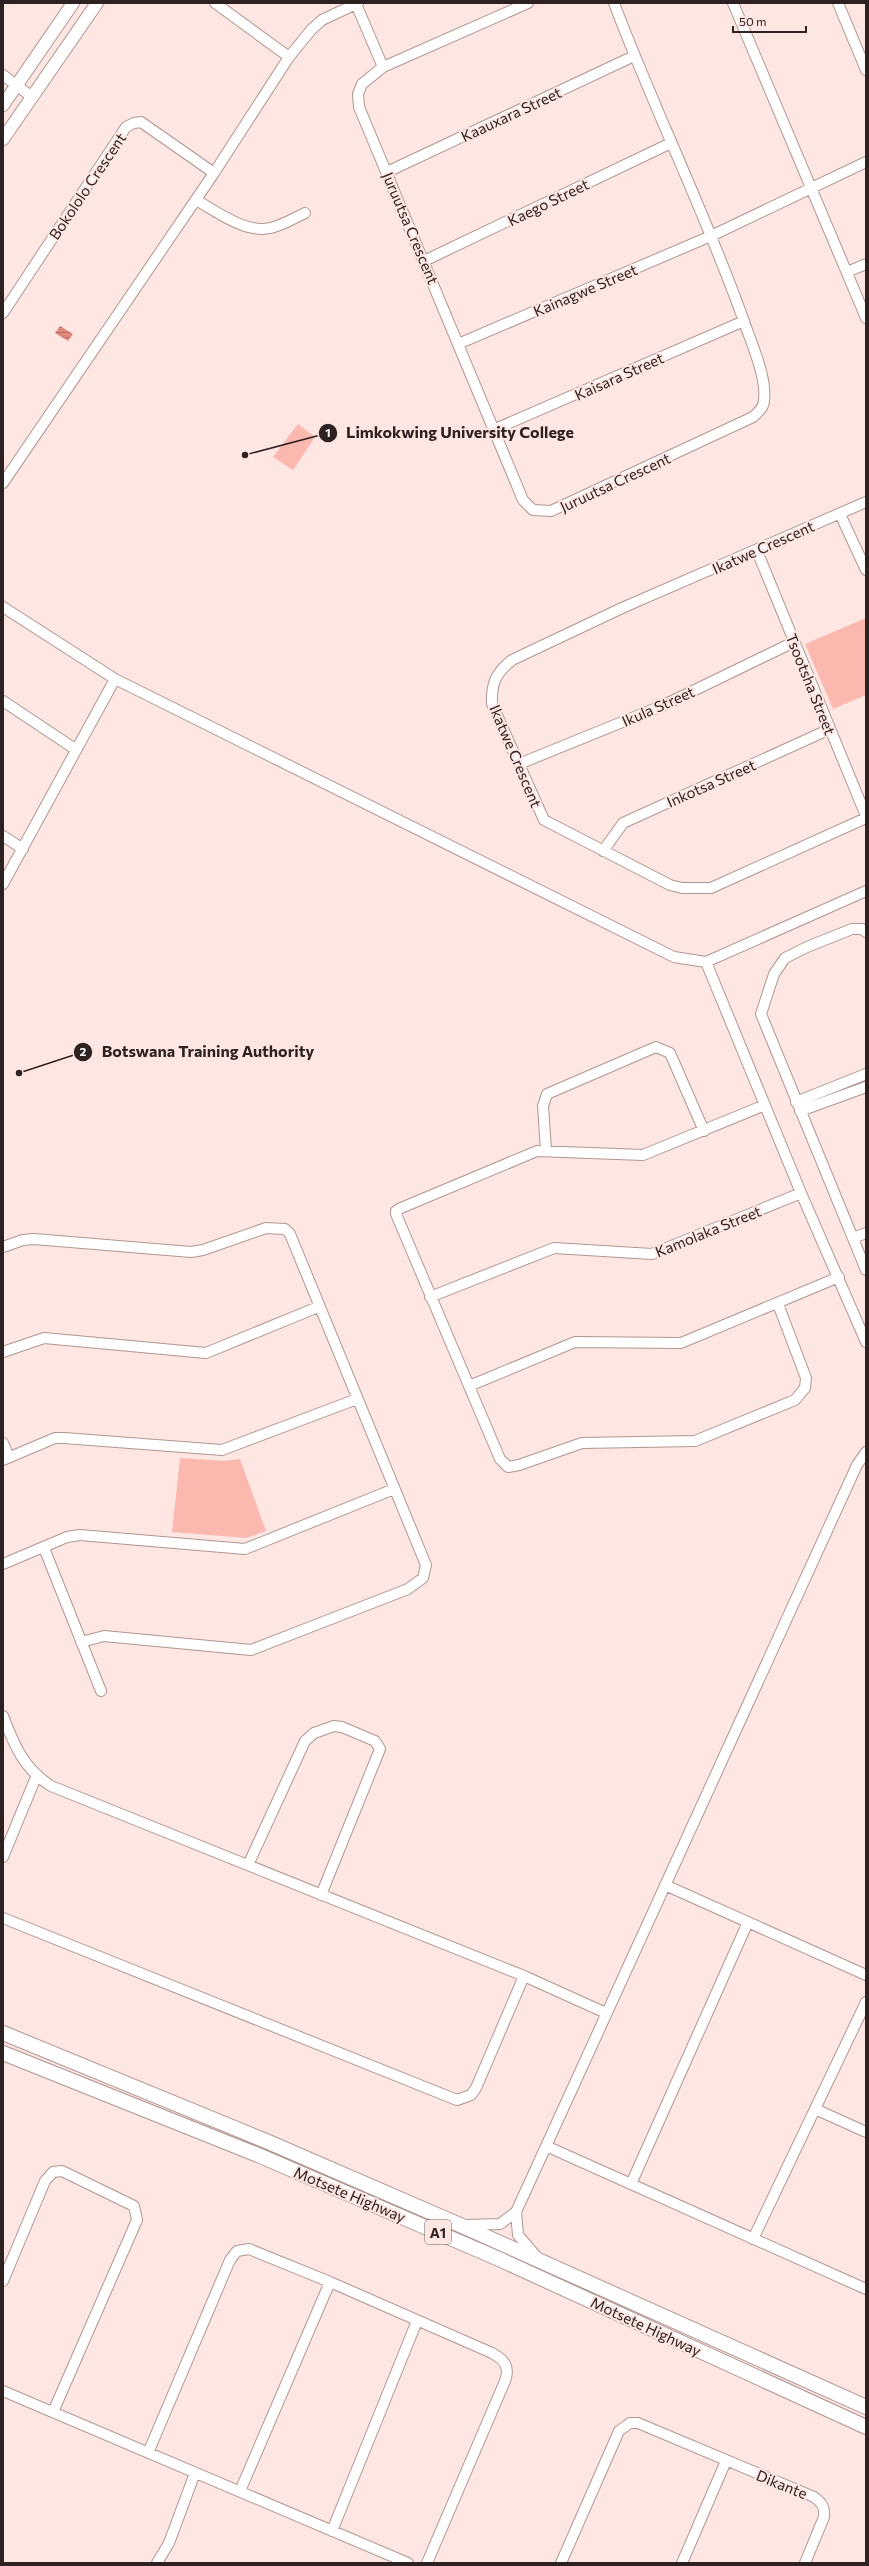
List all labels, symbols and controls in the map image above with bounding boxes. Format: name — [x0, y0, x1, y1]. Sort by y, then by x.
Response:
scale bar — [733, 8, 806, 34]
text: 50 m — [739, 14, 767, 28]
street label: Kaauxara Street — [458, 83, 564, 145]
street label: Bokololo Crescent — [45, 129, 129, 243]
street label: Juruutsa Crescent — [379, 169, 443, 287]
street label: Kaego Street — [504, 175, 592, 229]
street label: Kainagwe Street — [530, 260, 640, 320]
street label: Kaisara Street — [572, 348, 666, 404]
callout: Limkokwing University College — [318, 419, 582, 447]
text: Limkokwing University College — [346, 422, 574, 441]
text: 1 — [325, 425, 331, 439]
street label: Juruutsa Crescent — [557, 448, 673, 516]
street label: Ikatwe Crescent — [709, 516, 817, 578]
street label: Tsootsha Street — [782, 631, 840, 737]
street label: Ikula Street — [619, 682, 697, 730]
street label: Ikatwe Crescent — [486, 702, 546, 810]
street label: Inkotsa Street — [664, 755, 758, 811]
callout: Botswana Training Authority — [73, 1038, 322, 1066]
text: Botswana Training Authority — [102, 1041, 314, 1060]
text: 2 — [80, 1044, 87, 1058]
street label: Kamolaka Street — [652, 1202, 764, 1260]
street label: Motsete Highway — [291, 2162, 409, 2226]
road number: A1 — [425, 2220, 451, 2244]
street label: Motsete Highway — [588, 2293, 704, 2360]
street label: Dikante — [754, 2466, 810, 2502]

